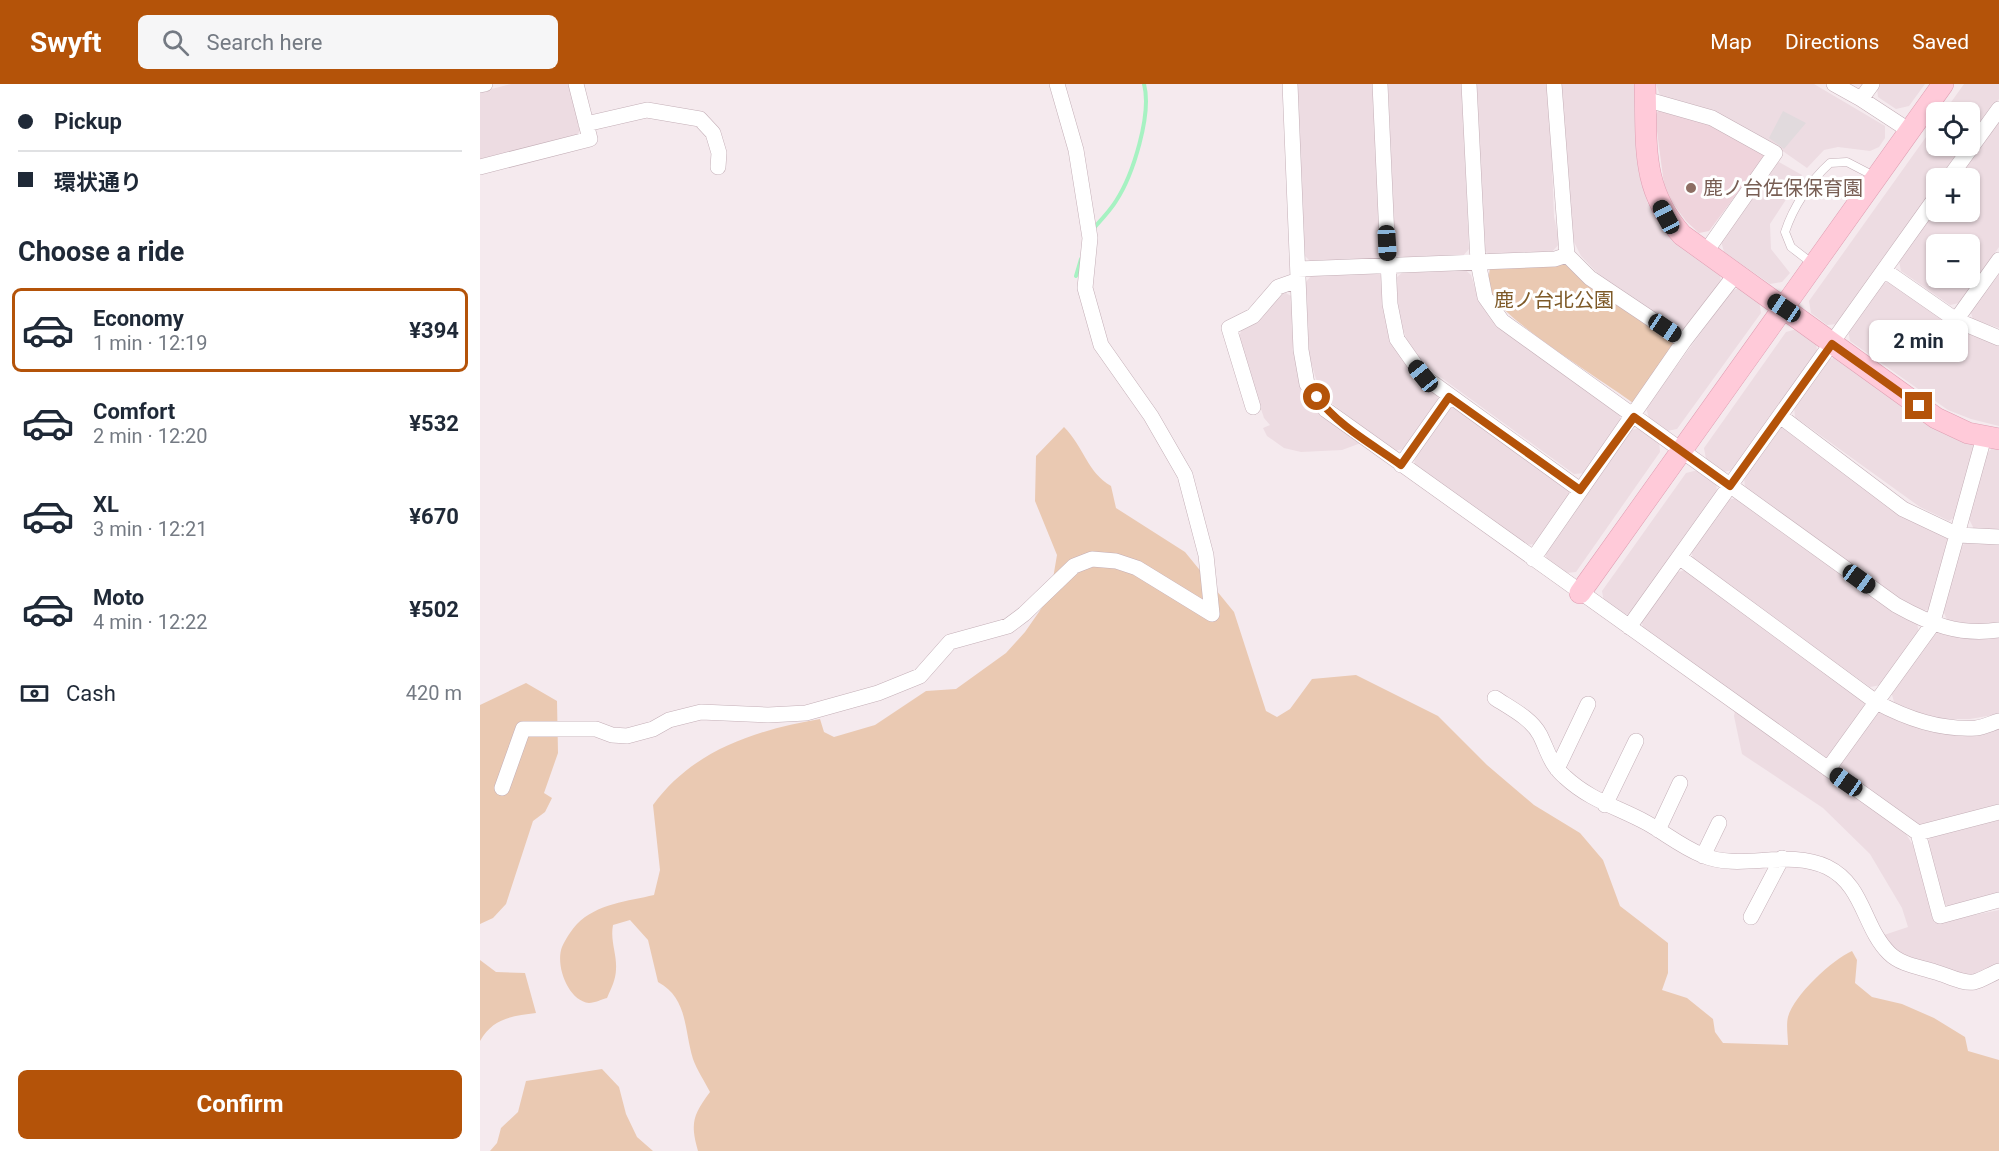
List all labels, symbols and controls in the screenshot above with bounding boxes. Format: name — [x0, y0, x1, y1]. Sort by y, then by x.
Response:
search box — [138, 15, 558, 69]
text: Swyft — [30, 26, 102, 59]
icon: search — [159, 26, 192, 59]
text: Search here — [207, 30, 322, 55]
text: Map — [1710, 30, 1752, 54]
text: Directions — [1785, 30, 1879, 54]
text: Saved — [1912, 30, 1969, 54]
map controls — [1926, 102, 1980, 288]
button: locate — [1926, 102, 1980, 156]
text: Pickup — [54, 109, 122, 134]
button: + — [1926, 168, 1980, 222]
text: 環状通り — [54, 170, 142, 195]
place label: 鹿ノ台佐保保育園 — [1703, 176, 1863, 200]
marker: 鹿ノ台佐保保育園 — [1684, 181, 1698, 195]
car — [1650, 197, 1682, 237]
car — [1377, 225, 1397, 261]
button: − — [1926, 234, 1980, 288]
text: Choose a ride — [18, 236, 184, 268]
park label: 鹿ノ台北公園 — [1494, 288, 1614, 312]
car — [1764, 290, 1804, 326]
icon: car — [21, 303, 75, 357]
text: Economy — [93, 306, 184, 331]
car — [1645, 310, 1685, 346]
text: ¥394 — [409, 318, 459, 343]
callout: 2 min — [1870, 319, 1968, 361]
text: 2 min — [1893, 329, 1944, 353]
text: 1 min · 12:19 — [93, 331, 208, 355]
car — [1405, 356, 1441, 396]
route start — [1303, 383, 1330, 410]
route end — [1905, 392, 1932, 419]
icon: car — [21, 396, 75, 450]
text: Comfort — [93, 399, 175, 424]
text: ¥532 — [409, 411, 459, 436]
text: 2 min · 12:20 — [93, 424, 208, 448]
icon: car — [21, 489, 75, 543]
text: XL — [93, 492, 119, 517]
text: ¥670 — [409, 504, 459, 529]
text: 3 min · 12:21 — [93, 517, 208, 541]
car — [1839, 561, 1879, 597]
icon: car — [21, 582, 75, 636]
text: Moto — [93, 585, 144, 610]
text: ¥502 — [409, 597, 459, 622]
text: 4 min · 12:22 — [93, 610, 208, 634]
icon: cash — [18, 677, 51, 710]
text: Cash — [66, 681, 116, 706]
text: 420 m — [406, 681, 462, 705]
car — [1826, 764, 1866, 800]
button: Confirm — [18, 1070, 462, 1139]

